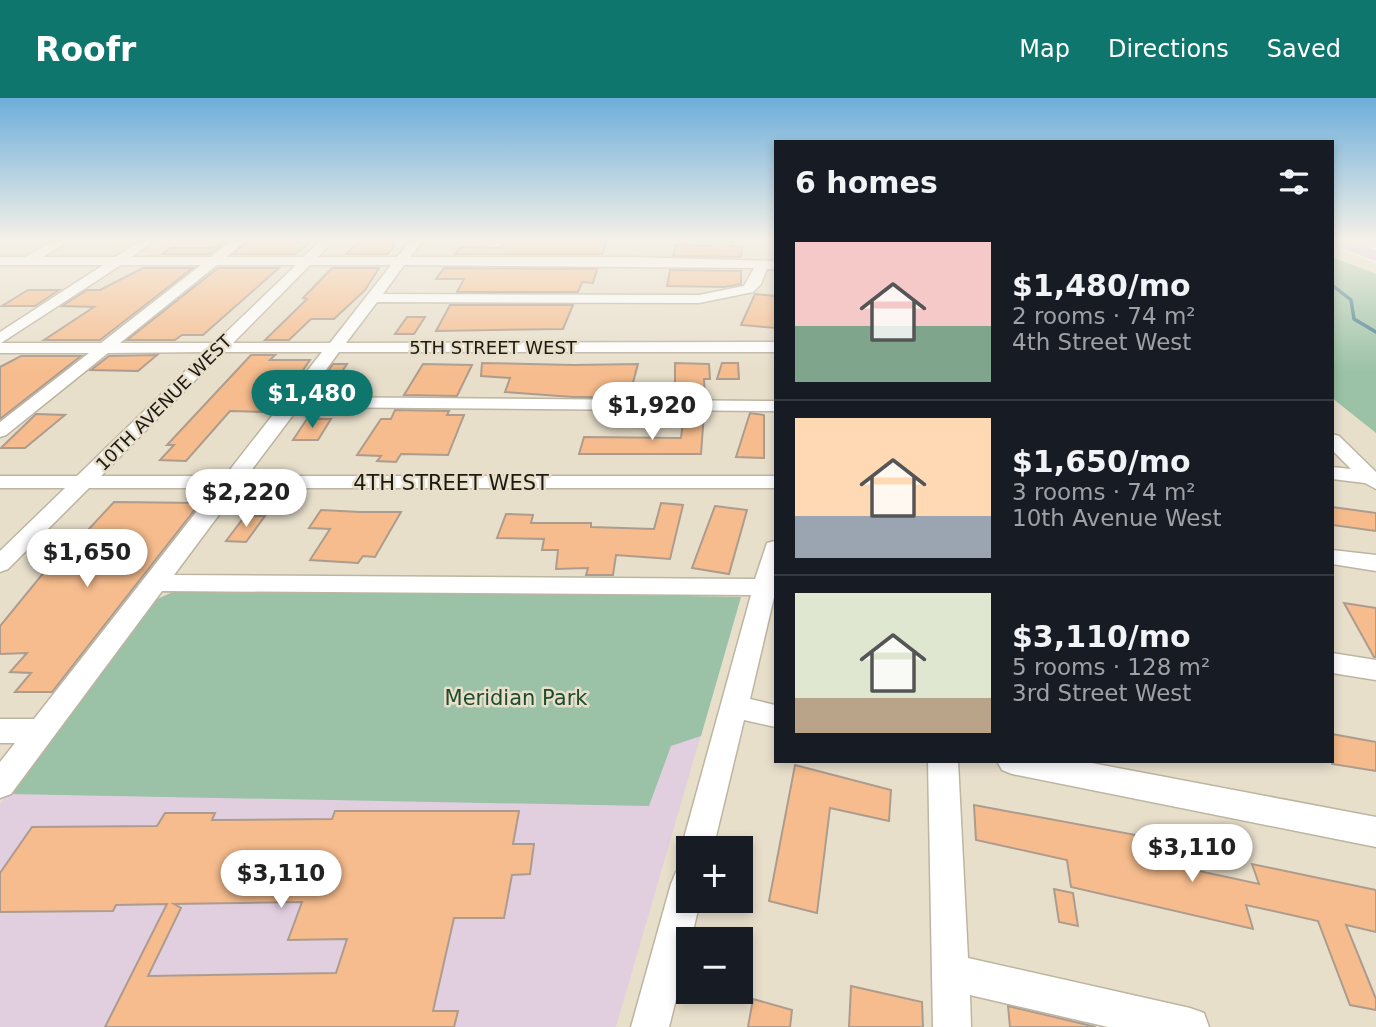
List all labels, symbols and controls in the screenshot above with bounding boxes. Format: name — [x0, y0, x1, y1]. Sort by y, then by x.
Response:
text: Roofr — [35, 30, 136, 69]
text: Map — [1019, 35, 1070, 63]
text: Directions — [1108, 35, 1229, 63]
text: Saved — [1267, 35, 1341, 63]
icon: filters — [1275, 163, 1313, 201]
text: 6 homes — [795, 165, 938, 200]
text: $1,480/mo — [1012, 268, 1191, 303]
icon: home — [851, 270, 935, 354]
text: 2 rooms · 74 m² — [1012, 303, 1196, 329]
text: 4th Street West — [1012, 329, 1191, 355]
street label: 10TH AVENUE WEST — [91, 330, 237, 475]
street label: 5TH STREET WEST — [409, 337, 578, 358]
pin: $1,480 — [255, 370, 369, 430]
text: $1,480 — [268, 380, 356, 406]
pin: $1,920 — [595, 382, 709, 442]
text: $1,920 — [608, 392, 696, 418]
text: $1,650/mo — [1012, 444, 1191, 479]
icon: home — [851, 446, 935, 530]
pin: $2,220 — [189, 470, 303, 529]
street label: 4TH STREET WEST — [353, 471, 549, 495]
text: $2,220 — [202, 479, 290, 505]
text: 3 rooms · 74 m² — [1012, 479, 1196, 505]
text: 10th Avenue West — [1012, 505, 1221, 531]
pin: $1,650 — [30, 530, 144, 589]
text: $1,650 — [43, 539, 131, 565]
text: $3,110/mo — [1012, 619, 1191, 654]
icon: home — [851, 621, 935, 705]
text: 5 rooms · 128 m² — [1012, 654, 1210, 680]
text: 3rd Street West — [1012, 680, 1191, 706]
park label: Meridian Park — [445, 686, 588, 710]
pin: $3,110 — [1135, 824, 1249, 884]
text: $3,110 — [1148, 834, 1236, 860]
map controls — [676, 836, 753, 1004]
button: + — [676, 836, 753, 913]
pin: $3,110 — [224, 850, 338, 910]
text: $3,110 — [237, 860, 325, 886]
button: − — [676, 927, 753, 1004]

